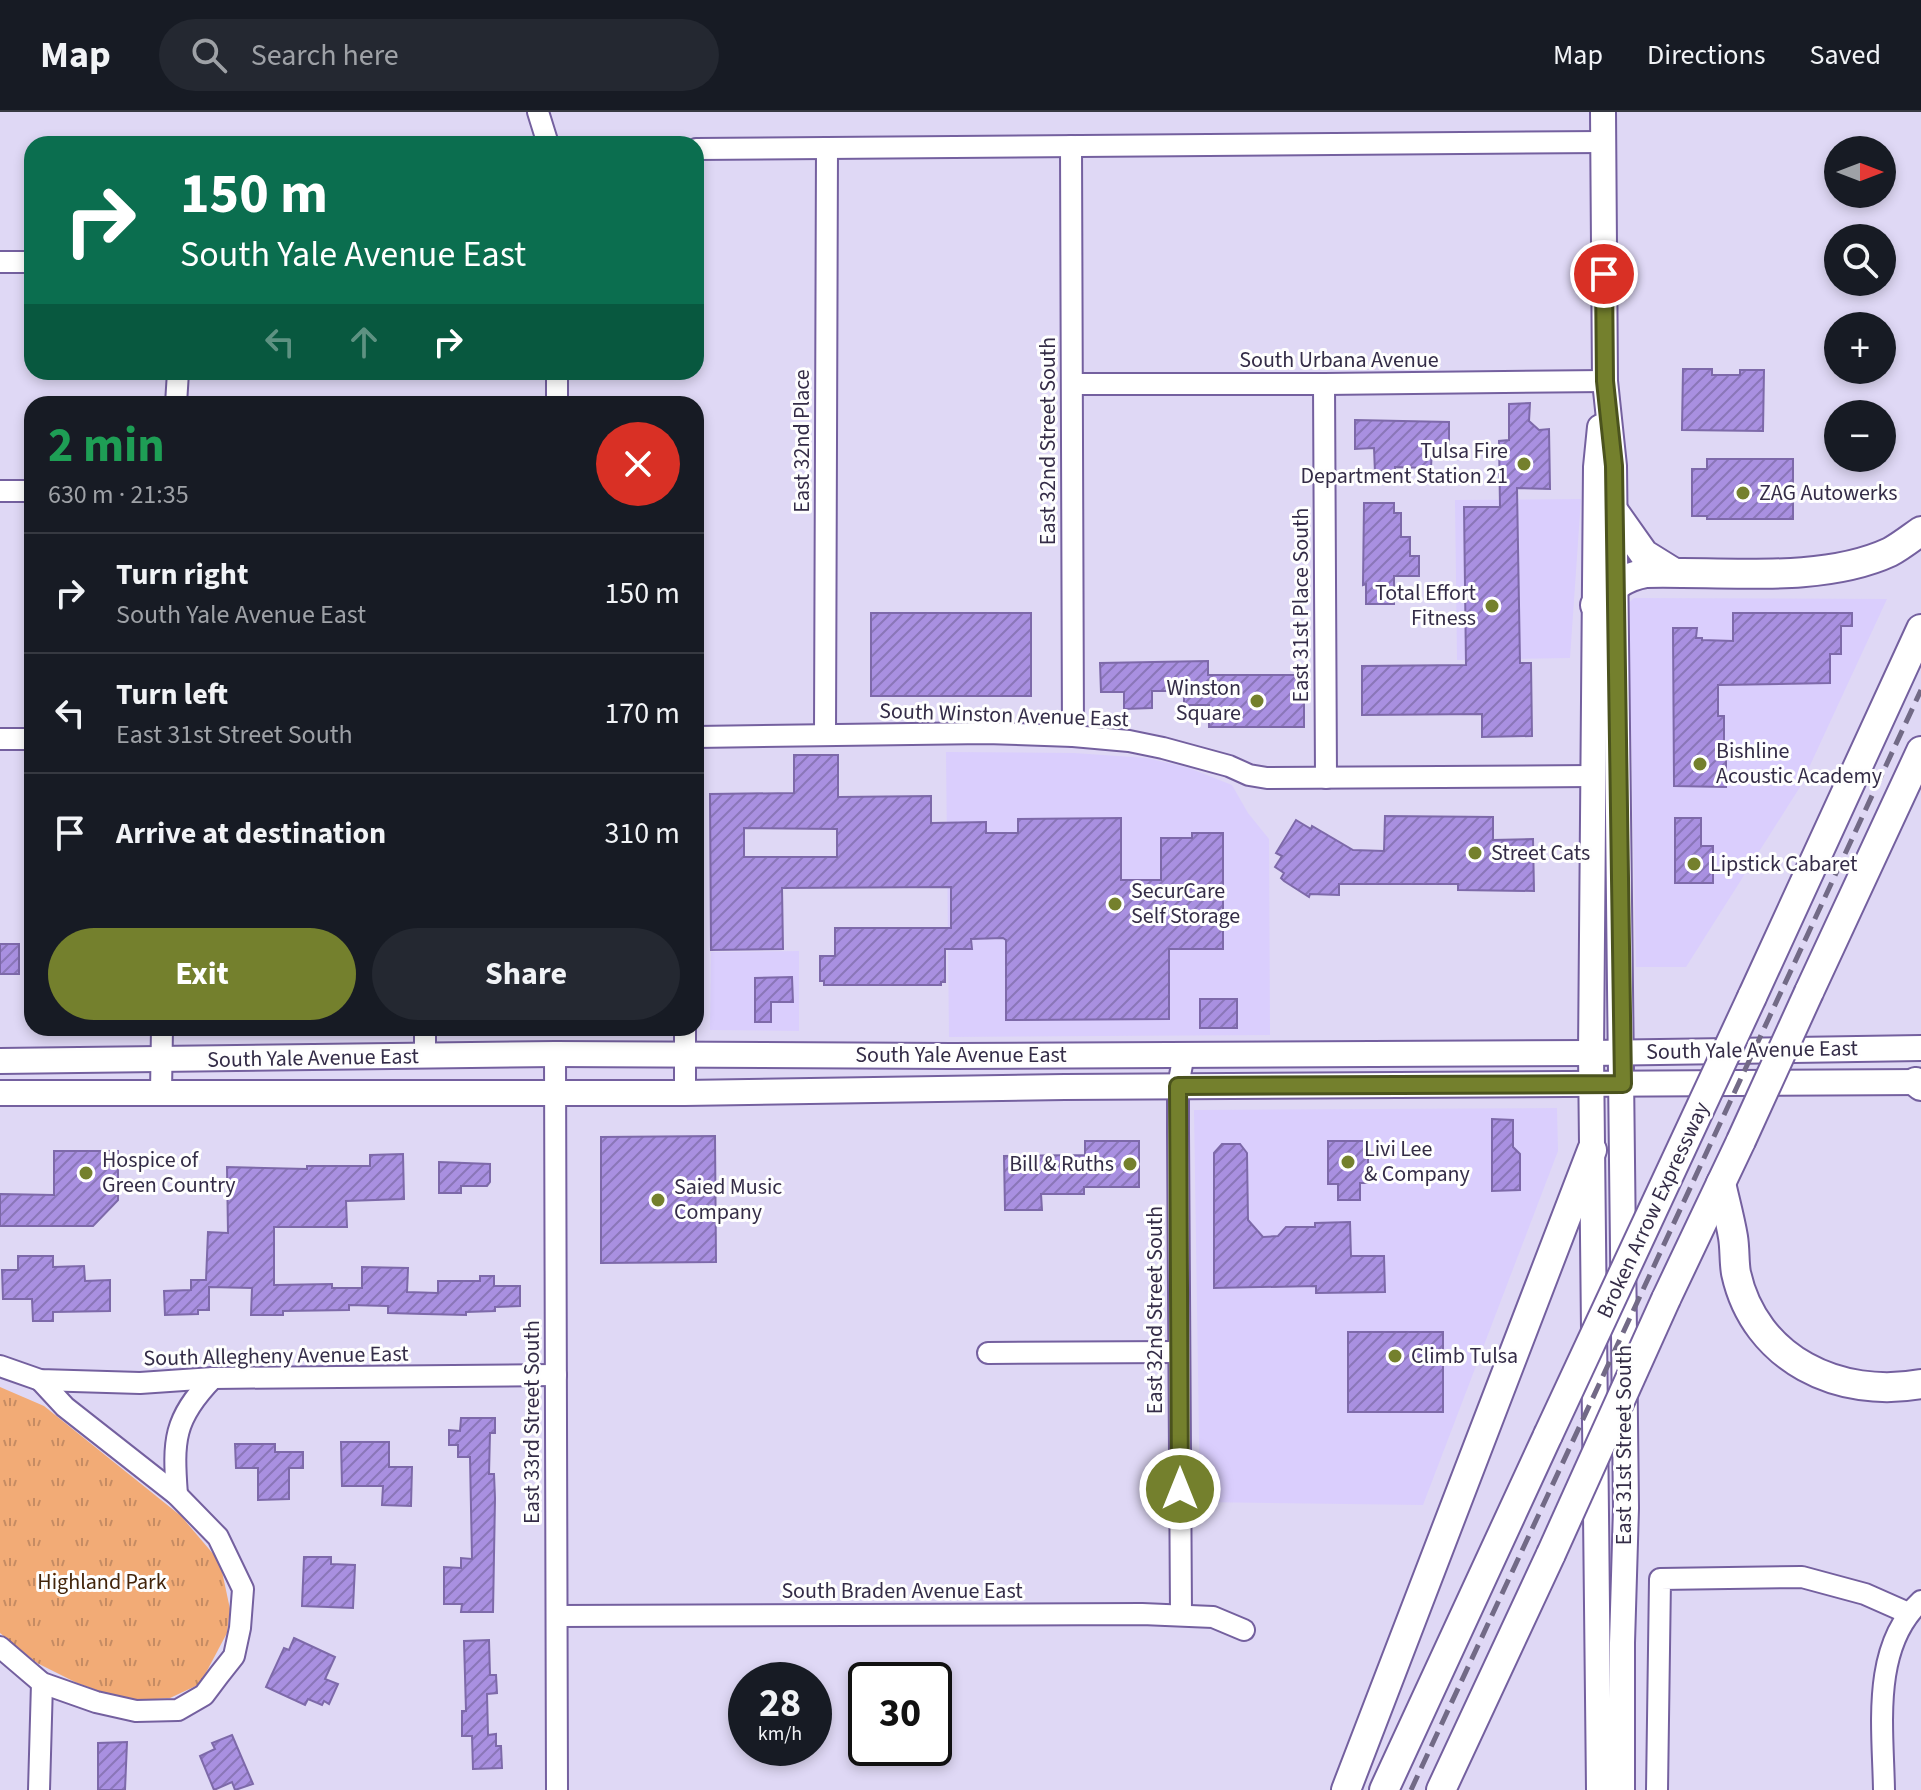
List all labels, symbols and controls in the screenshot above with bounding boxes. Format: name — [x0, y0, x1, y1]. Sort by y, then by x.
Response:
search box — [159, 19, 719, 91]
text: Map — [40, 28, 111, 82]
icon: search — [187, 33, 231, 77]
text: Search here — [251, 34, 399, 77]
text: Map — [1553, 35, 1603, 75]
text: Directions — [1647, 35, 1766, 75]
text: Saved — [1810, 35, 1881, 75]
north arrow — [1824, 136, 1896, 208]
map controls — [1824, 136, 1896, 472]
text: 150 m — [180, 155, 328, 234]
icon: right — [48, 168, 152, 272]
button: search — [1824, 224, 1896, 296]
text: South Yale Avenue East — [180, 229, 526, 280]
pin — [1570, 240, 1638, 308]
icon: arrive — [1582, 252, 1626, 296]
button: + — [1824, 312, 1896, 384]
icon: left — [258, 320, 302, 364]
icon: ahead — [342, 320, 386, 364]
icon: right — [426, 320, 470, 364]
street label: East 32nd Street South — [1032, 337, 1064, 545]
street label: South Urbana Avenue — [1239, 344, 1439, 376]
street label: East 32nd Place — [786, 369, 818, 513]
button: − — [1824, 400, 1896, 472]
text: 2 min — [48, 412, 165, 480]
button: close — [596, 422, 680, 506]
place label: Tulsa Fire Department Station 21 — [1300, 435, 1508, 492]
marker: Tulsa Fire Department Station 21 — [1515, 455, 1533, 473]
text: 630 m · 21:35 — [48, 476, 189, 513]
place label: ZAG Autowerks — [1759, 477, 1898, 509]
marker: ZAG Autowerks — [1734, 484, 1752, 502]
street label: East 31st Place South — [1285, 508, 1317, 702]
text: Turn right — [116, 553, 248, 596]
icon: right — [48, 571, 92, 615]
text: 150 m — [604, 572, 680, 615]
place label: Total Effort Fitness — [1375, 577, 1477, 634]
text: South Yale Avenue East — [116, 596, 366, 633]
marker: Total Effort Fitness — [1483, 597, 1501, 615]
place label: Winston Square — [1166, 672, 1241, 729]
text: Turn left — [116, 673, 228, 716]
icon: left — [48, 691, 92, 735]
text: 170 m — [604, 692, 680, 735]
marker: Winston Square — [1248, 692, 1266, 710]
street label: South Winston Avenue East — [879, 695, 1130, 735]
text: East 31st Street South — [116, 716, 353, 753]
place label: Bishline Acoustic Academy — [1716, 735, 1883, 792]
marker: Bishline Acoustic Academy — [1691, 755, 1709, 773]
icon: arrive — [48, 811, 92, 855]
text: Arrive at destination — [116, 812, 386, 855]
text: 310 m — [604, 812, 680, 855]
place label: Street Cats — [1491, 837, 1590, 869]
marker: Street Cats — [1466, 844, 1484, 862]
place label: Lipstick Cabaret — [1710, 848, 1858, 880]
marker: Lipstick Cabaret — [1685, 855, 1703, 873]
place label: SecurCare Self Storage — [1131, 875, 1240, 932]
marker: SecurCare Self Storage — [1106, 895, 1124, 913]
button: Exit — [48, 928, 356, 1020]
button: Share — [372, 928, 680, 1020]
street label: South Yale Avenue East — [1646, 1032, 1859, 1068]
street label: South Yale Avenue East — [855, 1039, 1067, 1071]
street label: South Yale Avenue East — [207, 1040, 420, 1076]
street label: Broken Arrow Expressway — [1589, 1096, 1718, 1324]
place label: Livi Lee & Company — [1364, 1133, 1471, 1190]
place label: Hospice of Green Country — [102, 1144, 236, 1201]
place label: Bill & Ruths — [1009, 1148, 1114, 1180]
marker: Livi Lee & Company — [1339, 1153, 1357, 1171]
marker: Bill & Ruths — [1121, 1155, 1139, 1173]
marker: Hospice of Green Country — [77, 1164, 95, 1182]
place label: Saied Music Company — [674, 1171, 782, 1228]
marker: Saied Music Company — [649, 1191, 667, 1209]
street label: East 32nd Street South — [1139, 1206, 1171, 1414]
street label: East 33rd Street South — [516, 1320, 548, 1524]
street label: South Allegheny Avenue East — [143, 1338, 409, 1374]
place label: Climb Tulsa — [1411, 1340, 1518, 1372]
street label: East 31st Street South — [1608, 1345, 1640, 1545]
marker: Climb Tulsa — [1386, 1347, 1404, 1365]
position arrow — [1138, 1447, 1222, 1531]
park label: Highland Park — [37, 1566, 167, 1598]
street label: South Braden Avenue East — [781, 1575, 1023, 1607]
speed limit sign: 30 — [848, 1662, 952, 1766]
text: 28 — [759, 1675, 801, 1732]
text: km/h — [758, 1720, 802, 1748]

